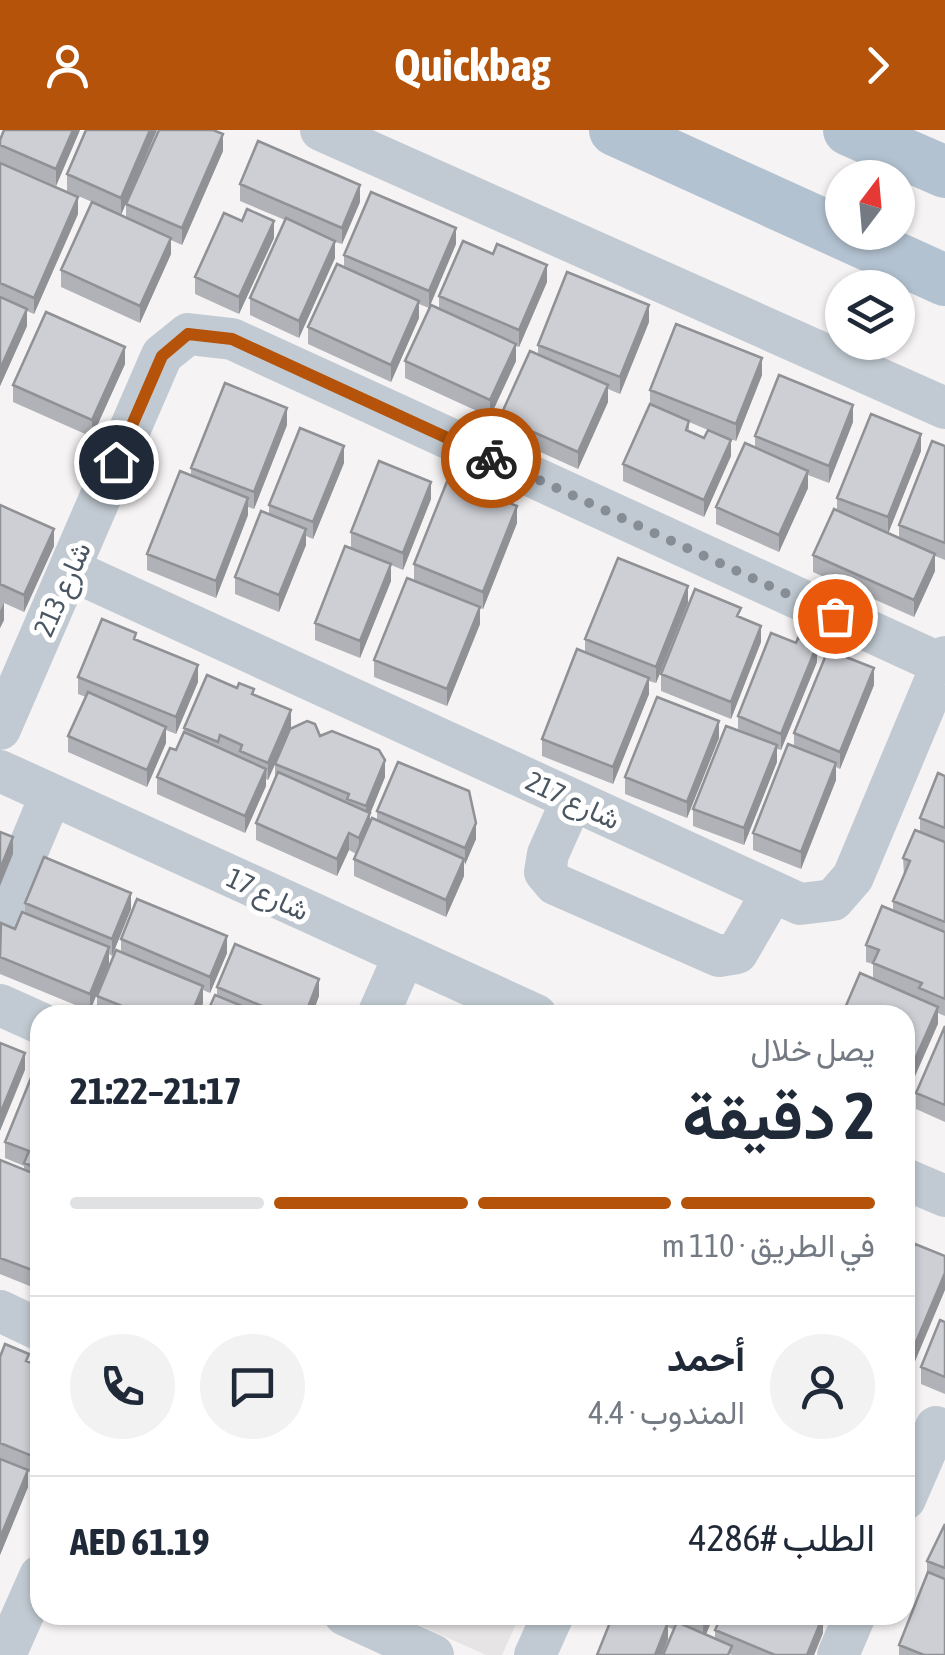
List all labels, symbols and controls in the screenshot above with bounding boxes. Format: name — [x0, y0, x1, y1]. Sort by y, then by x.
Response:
icon: person — [40, 38, 95, 93]
icon: forward — [850, 38, 905, 93]
text: Quickbag — [394, 39, 551, 91]
north arrow — [825, 160, 915, 250]
map controls — [825, 160, 915, 360]
button: layers — [825, 270, 915, 360]
courier — [441, 408, 541, 508]
pin — [74, 420, 159, 505]
icon: bike — [464, 431, 519, 486]
icon: home — [89, 435, 144, 490]
street label: شارع 213 — [27, 537, 100, 642]
pin — [793, 574, 878, 659]
icon: bag — [808, 589, 863, 644]
street label: شارع 217 — [520, 764, 625, 838]
street label: شارع 17 — [221, 861, 314, 929]
text: يصل خلال — [751, 1031, 875, 1068]
text: 21:17–21:22 — [70, 1069, 242, 1112]
text: 2 دقيقة — [682, 1078, 875, 1153]
text: في الطريق · 110 m — [662, 1227, 875, 1264]
button: phone — [70, 1334, 175, 1439]
button: chat — [200, 1334, 305, 1439]
button: person — [770, 1334, 875, 1439]
text: أحمد — [667, 1336, 745, 1379]
text: المندوب · 4.4 — [589, 1394, 745, 1431]
text: الطلب #4286 — [689, 1516, 875, 1559]
text: AED 61.19 — [70, 1520, 210, 1563]

